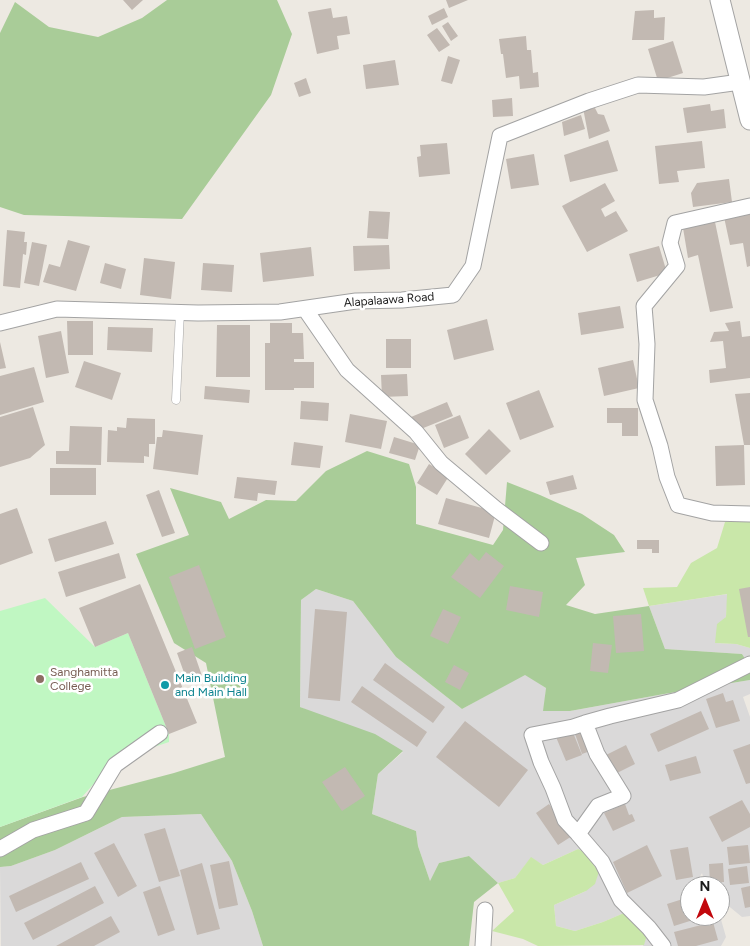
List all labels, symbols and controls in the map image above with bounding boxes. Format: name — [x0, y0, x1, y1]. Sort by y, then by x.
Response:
street label: Alapalaawa Road — [343, 290, 435, 310]
place label: Sanghamitta College — [50, 665, 118, 693]
place label: Main Building and Main Hall — [175, 671, 247, 699]
marker: Sanghamitta College — [34, 673, 46, 685]
marker: Main Building and Main Hall — [159, 679, 171, 691]
north arrow — [680, 876, 730, 926]
text: N — [700, 878, 710, 895]

